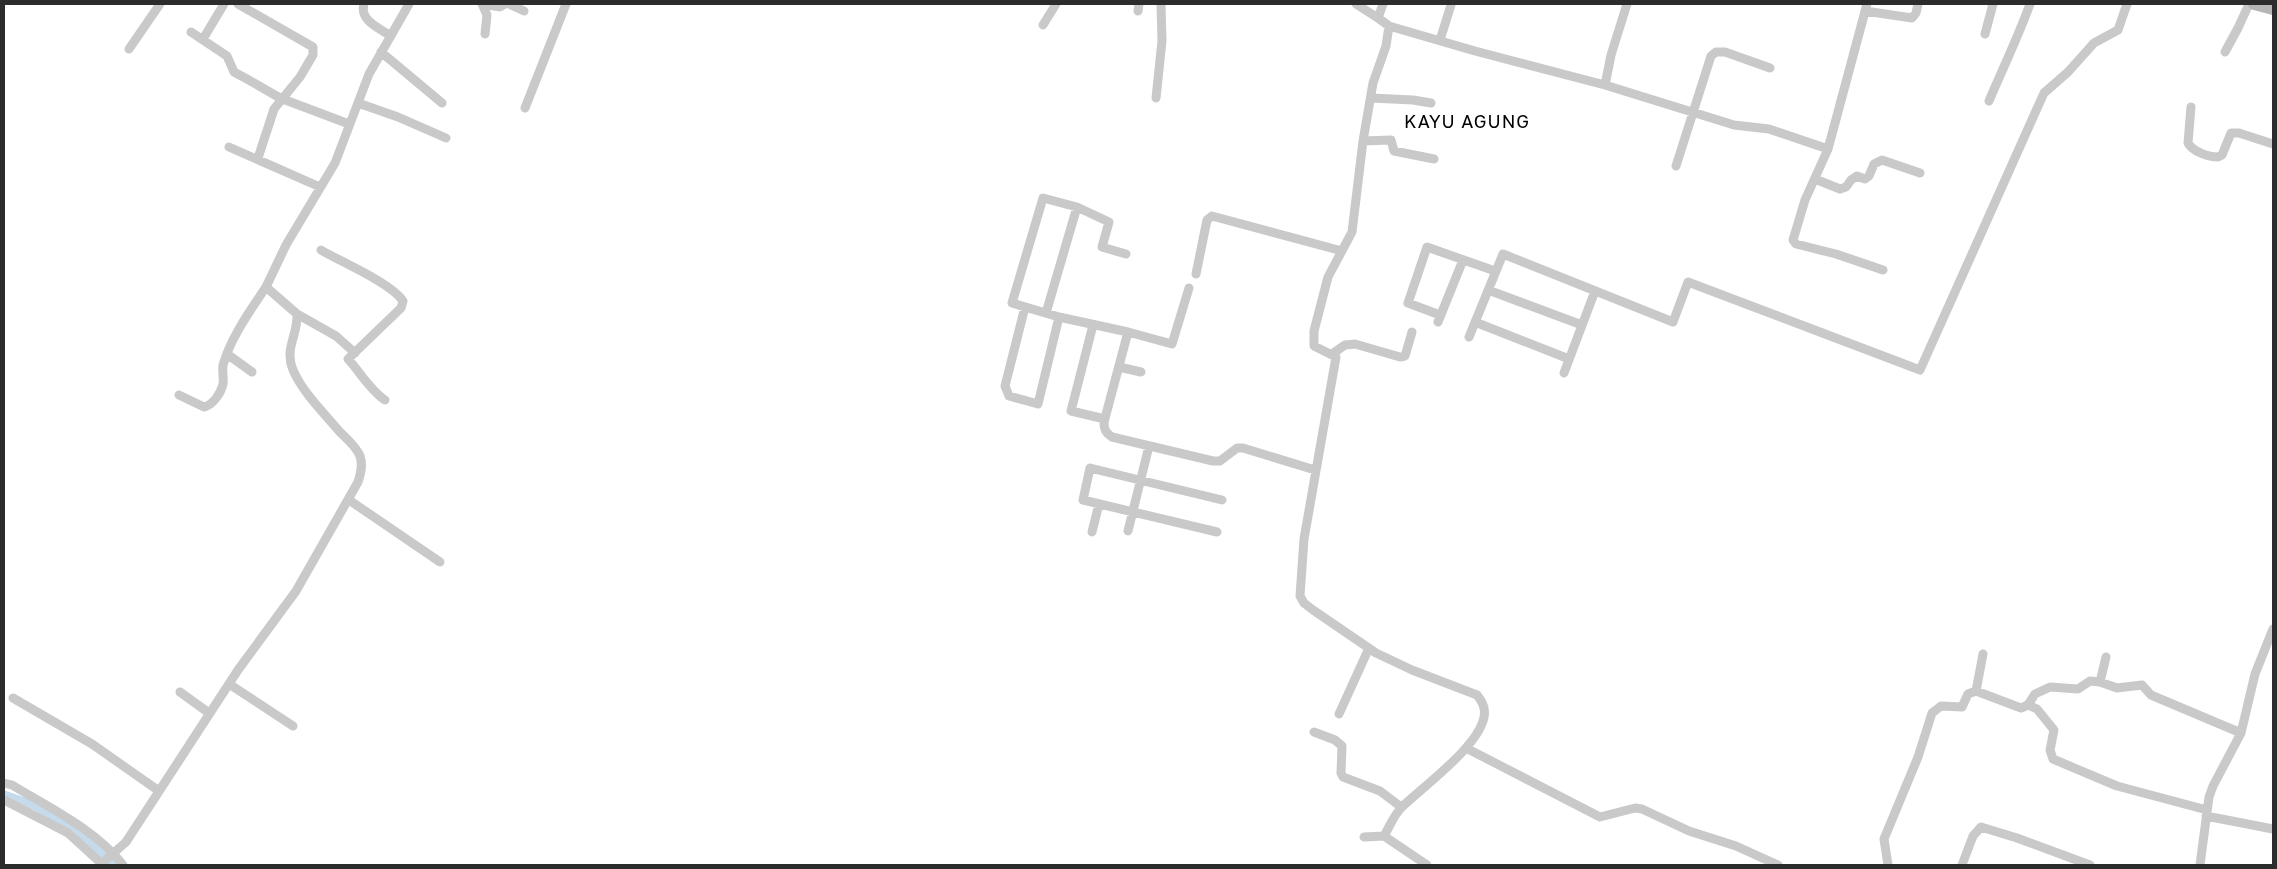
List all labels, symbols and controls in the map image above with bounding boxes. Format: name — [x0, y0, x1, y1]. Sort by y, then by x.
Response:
district label: KAYU AGUNG — [1404, 110, 1530, 132]

